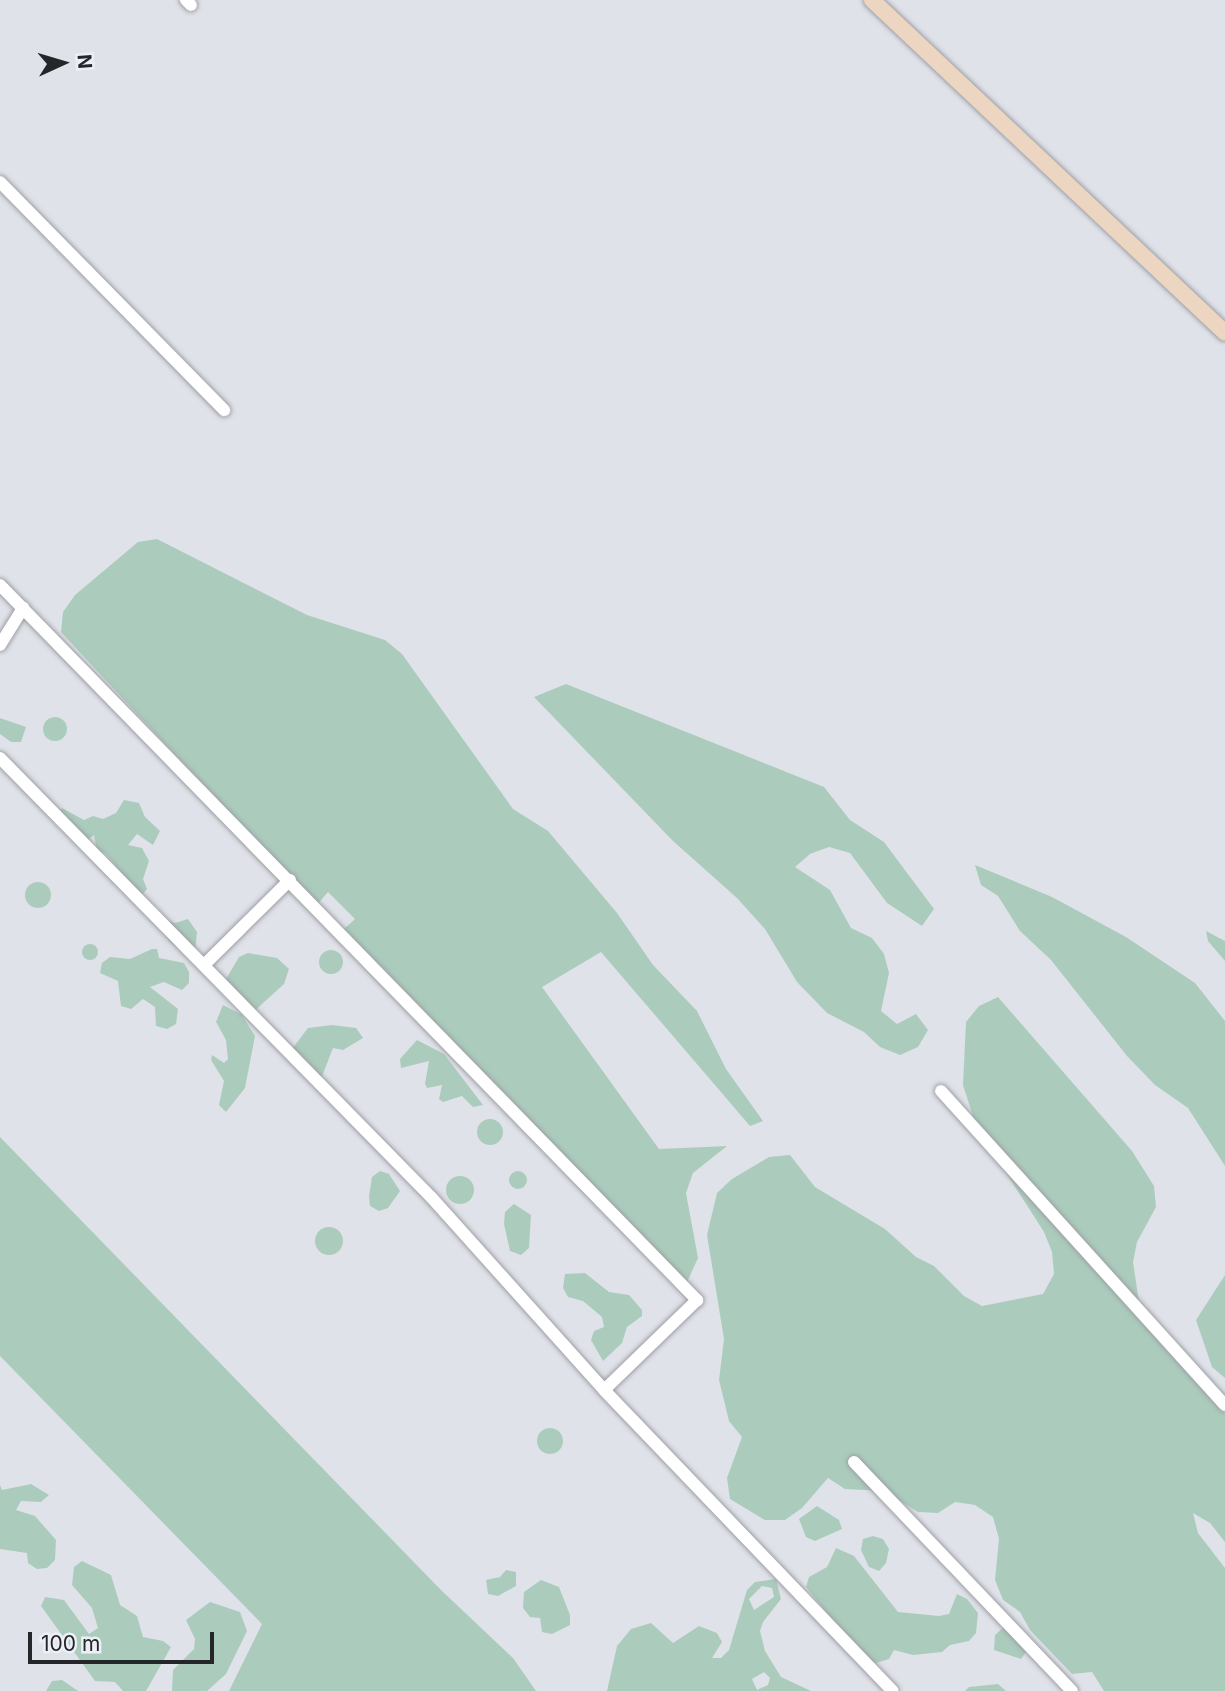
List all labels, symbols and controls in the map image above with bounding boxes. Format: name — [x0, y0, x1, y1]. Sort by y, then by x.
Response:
north arrow — [28, 28, 98, 98]
text: N — [72, 53, 96, 70]
scale bar — [32, 1618, 217, 1662]
text: 100 m — [41, 1631, 100, 1656]

